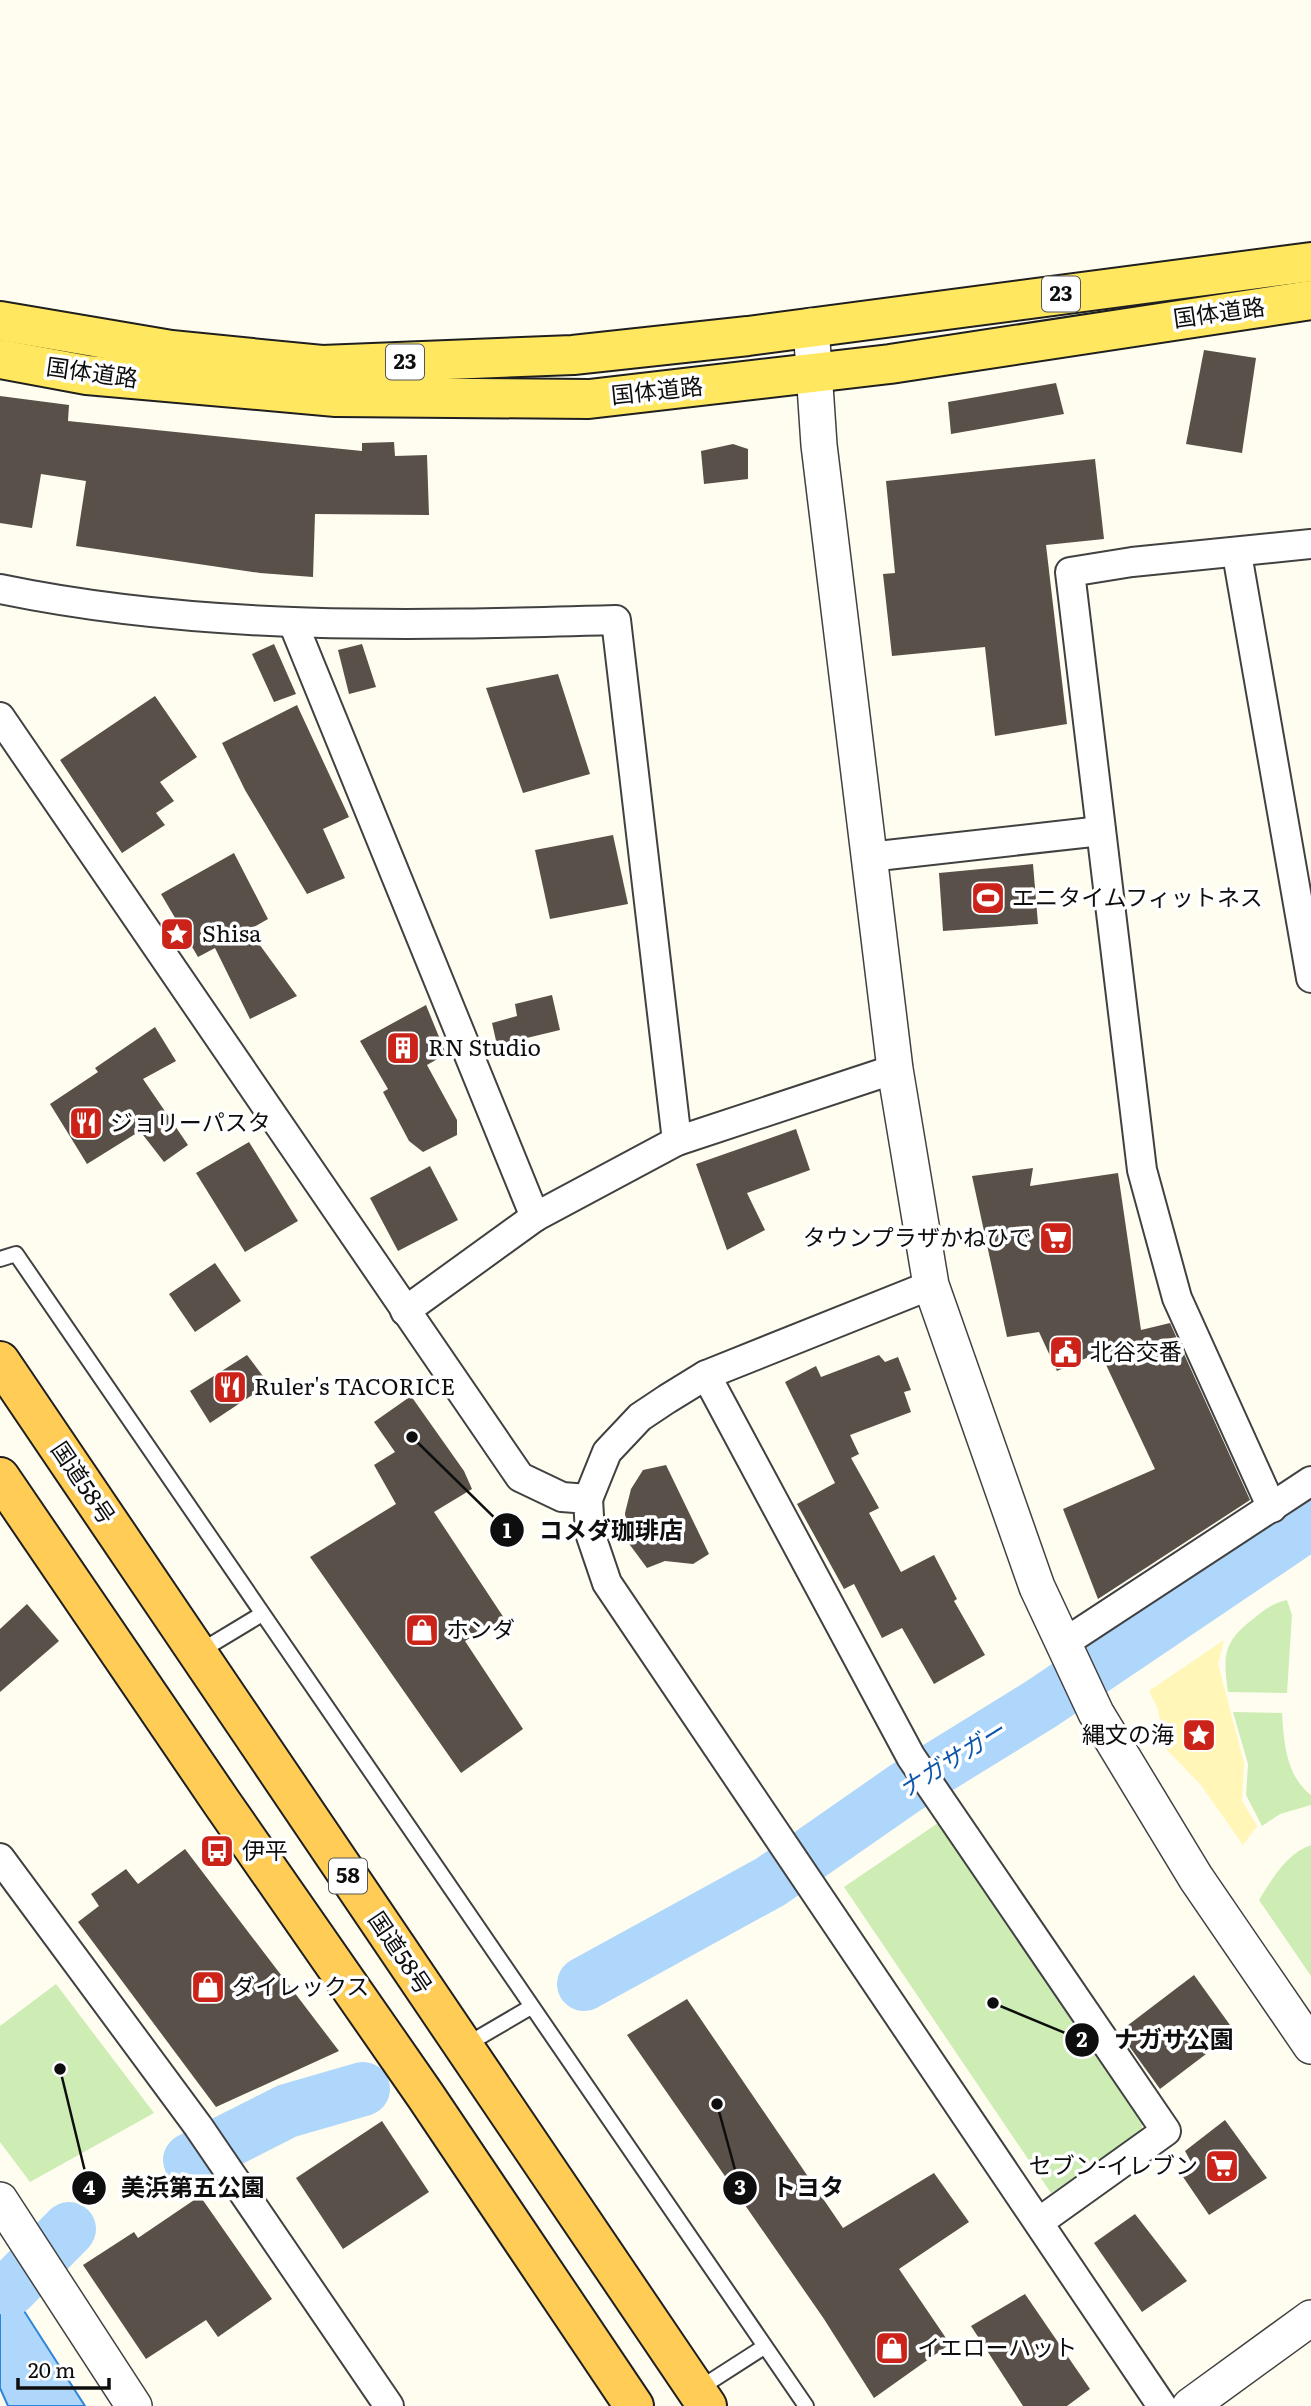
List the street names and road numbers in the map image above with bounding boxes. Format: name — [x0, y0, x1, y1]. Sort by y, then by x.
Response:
road number: 23 — [1042, 276, 1080, 312]
street label: 国体道路 — [1171, 288, 1267, 334]
road number: 23 — [386, 344, 424, 380]
street label: 国体道路 — [44, 348, 140, 394]
street label: 国体道路 — [609, 367, 704, 411]
street label: 国道58号 — [44, 1434, 125, 1530]
road number: 58 — [329, 1858, 367, 1894]
street label: 国道58号 — [361, 1904, 442, 2000]

